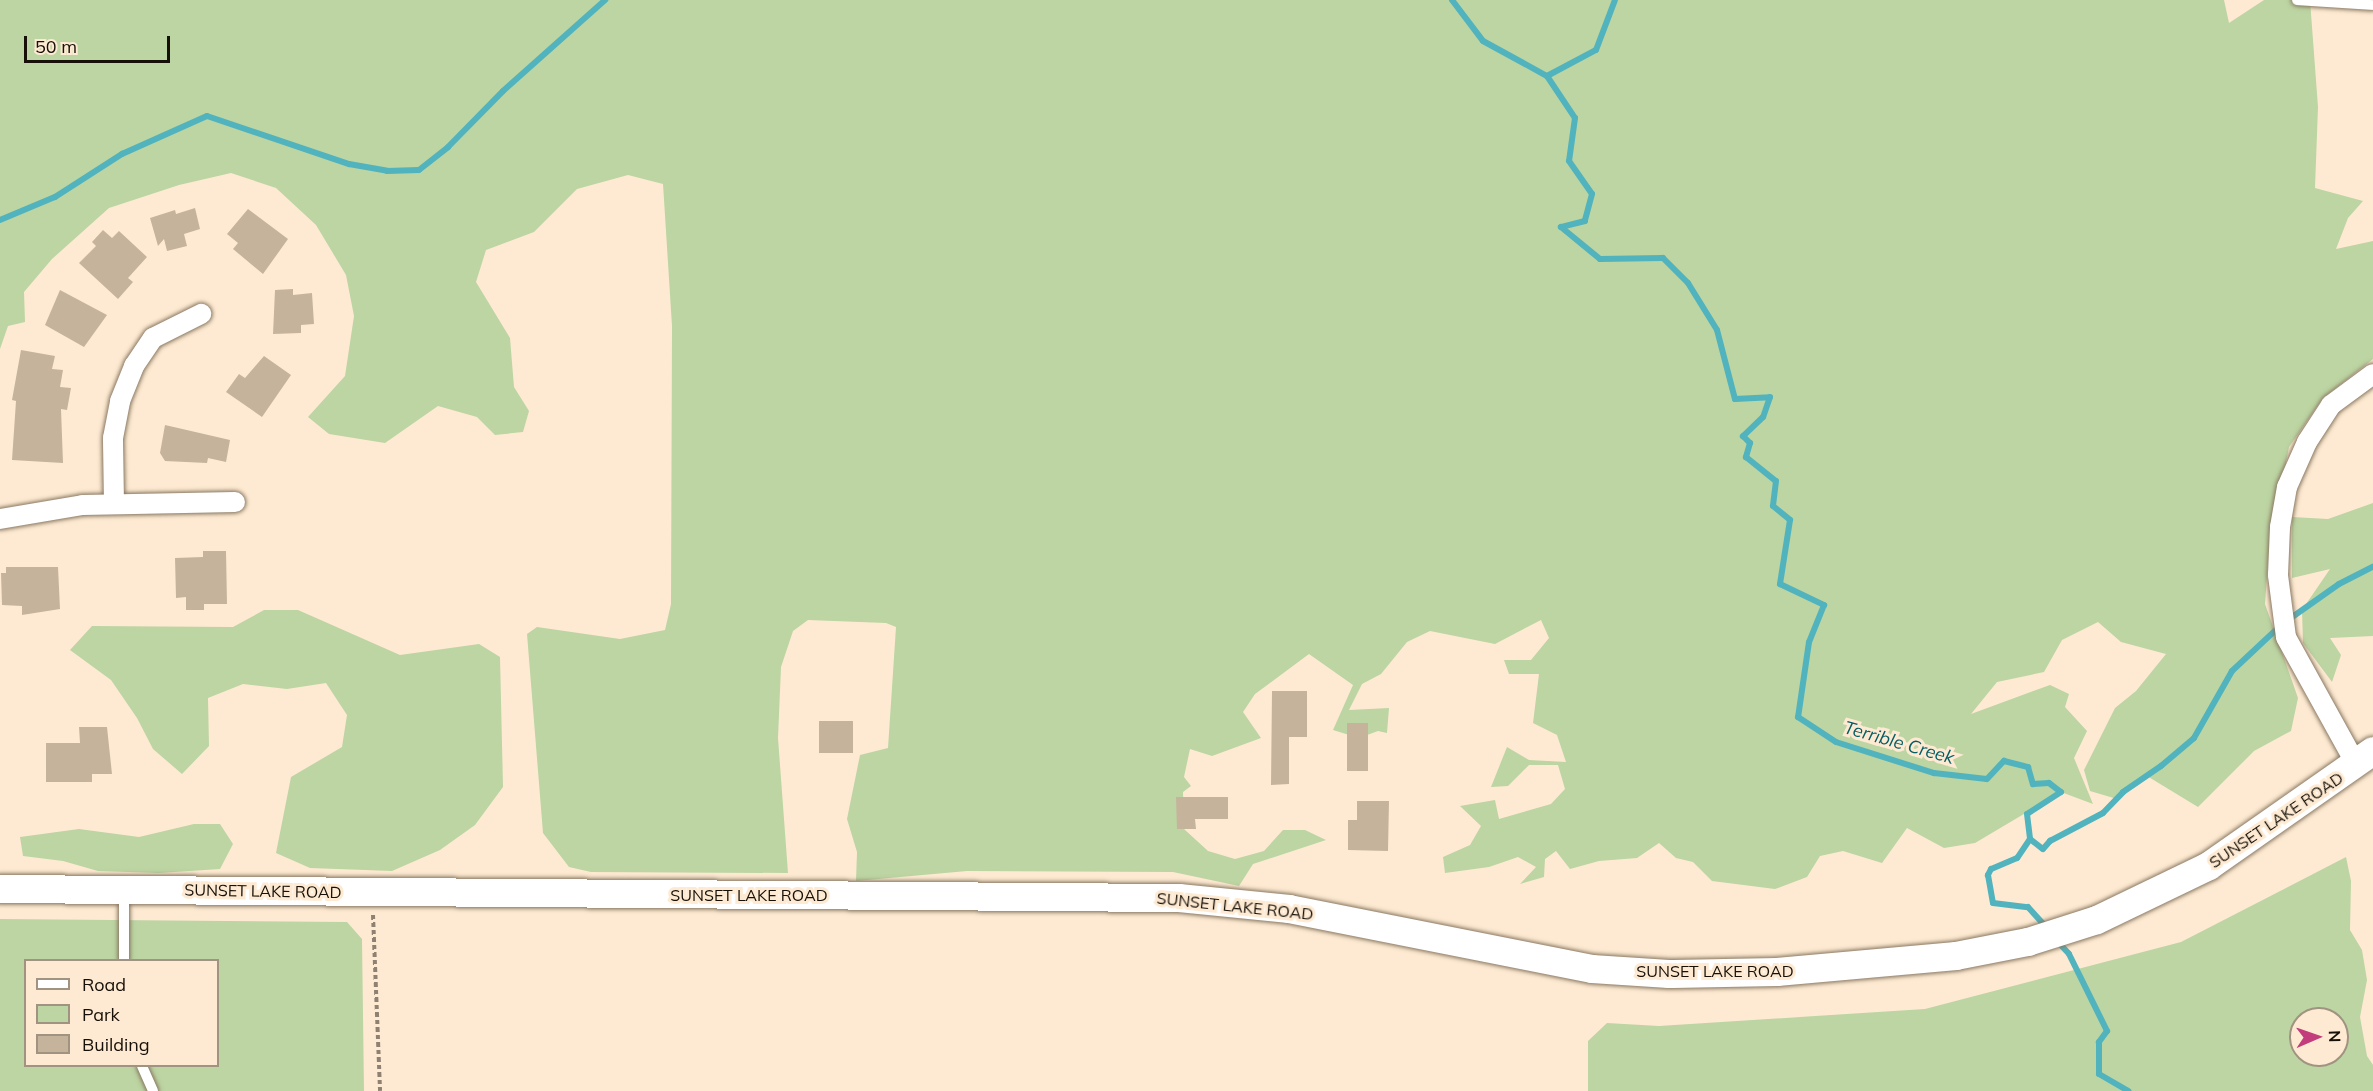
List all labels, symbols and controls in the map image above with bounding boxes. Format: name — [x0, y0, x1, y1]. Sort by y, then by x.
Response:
scale bar — [27, 24, 172, 62]
text: 50 m — [35, 35, 77, 58]
water label: Terrible Creek — [1841, 717, 1957, 769]
street label: SUNSET LAKE ROAD — [2205, 768, 2347, 872]
street label: SUNSET LAKE ROAD — [184, 880, 342, 902]
street label: SUNSET LAKE ROAD — [670, 885, 828, 905]
street label: SUNSET LAKE ROAD — [1156, 888, 1314, 924]
legend — [24, 959, 219, 1067]
street label: SUNSET LAKE ROAD — [1636, 961, 1794, 981]
text: Road — [82, 973, 126, 996]
text: Park — [82, 1003, 120, 1026]
north arrow — [2289, 1007, 2349, 1067]
text: N — [2325, 1030, 2345, 1043]
text: Building — [82, 1033, 150, 1056]

